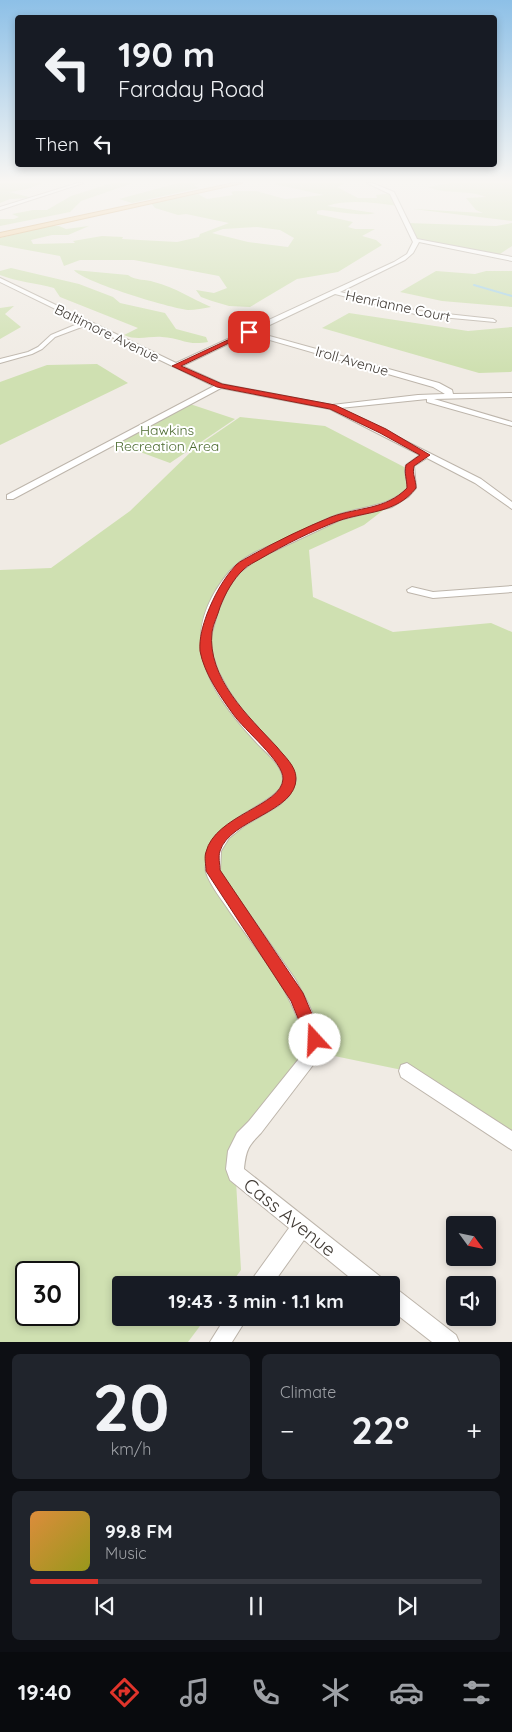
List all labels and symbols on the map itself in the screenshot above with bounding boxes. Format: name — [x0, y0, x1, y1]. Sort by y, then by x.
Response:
street label: Henrianne Court — [344, 286, 452, 326]
street label: Baltimore Avenue — [52, 300, 162, 366]
pin — [228, 311, 270, 353]
street label: Iroll Avenue — [313, 342, 391, 380]
park label: Hawkins Recreation Area — [115, 421, 219, 455]
position arrow — [288, 1013, 340, 1065]
street label: Cass Avenue — [239, 1172, 341, 1262]
north arrow — [446, 1216, 496, 1266]
speed limit sign: 30 — [15, 1261, 80, 1326]

